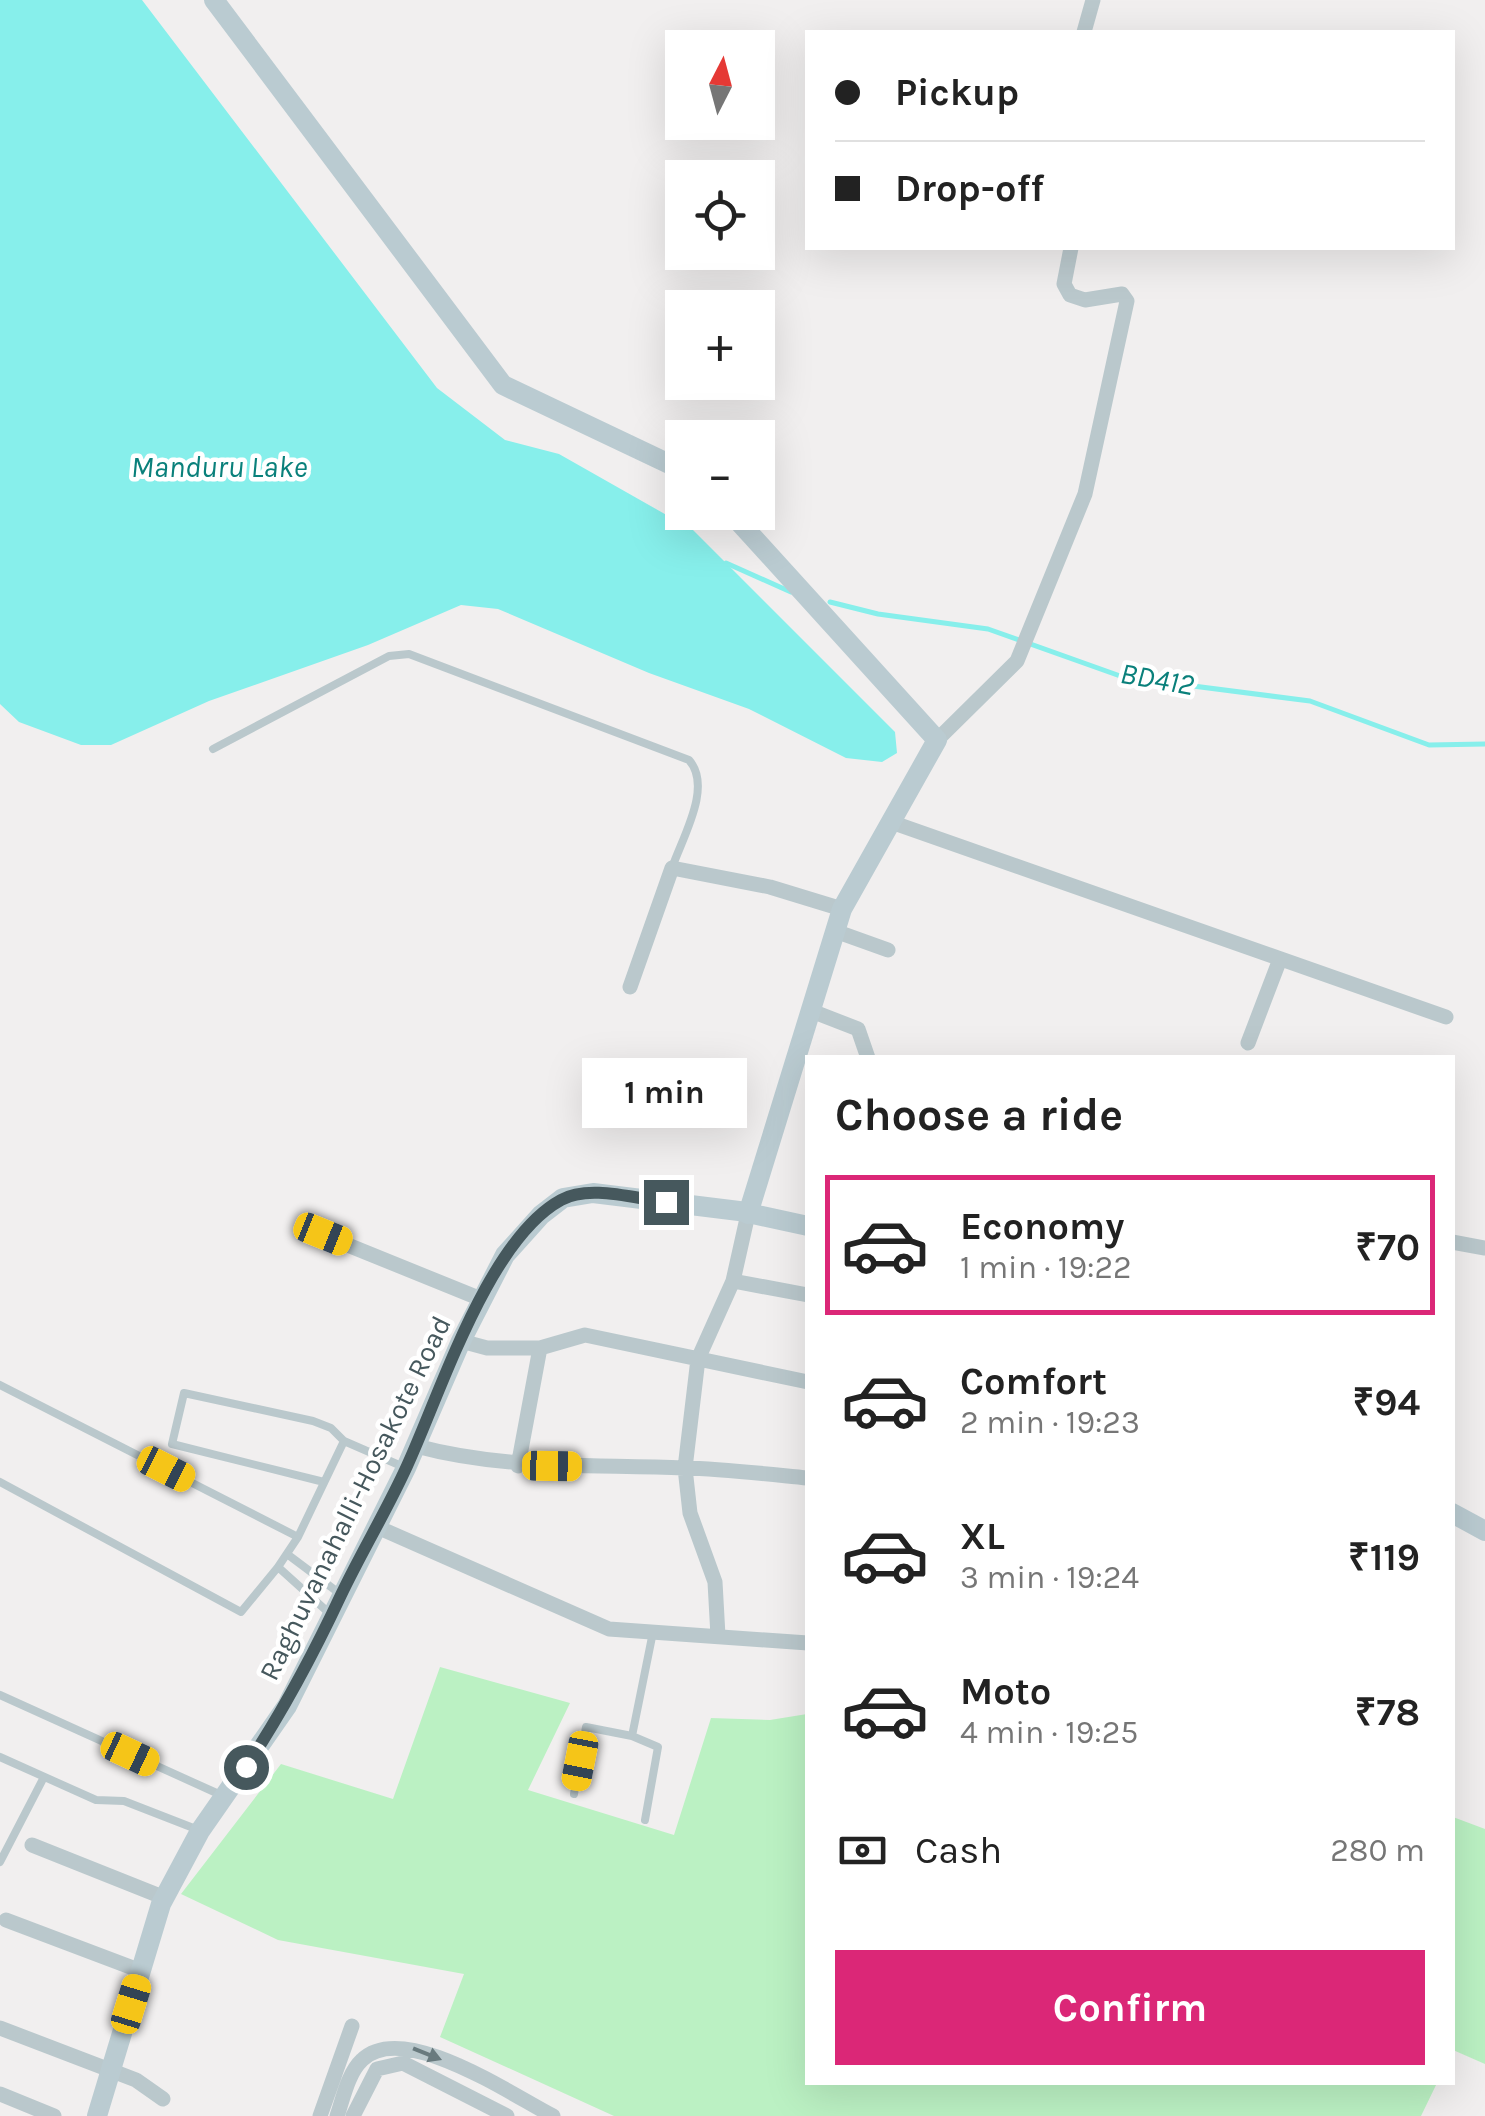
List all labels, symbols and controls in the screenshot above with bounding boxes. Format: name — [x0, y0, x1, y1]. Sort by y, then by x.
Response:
north arrow — [665, 30, 775, 140]
map controls — [665, 30, 775, 530]
text: Pickup — [895, 70, 1019, 115]
button: locate — [665, 160, 775, 270]
text: Drop-off — [895, 166, 1044, 211]
button: + — [665, 290, 775, 400]
button: − — [665, 420, 775, 530]
water label: Manduru Lake — [131, 449, 307, 485]
water label: BD412 — [1117, 655, 1197, 703]
callout: 1 min — [584, 1057, 748, 1127]
text: 1 min — [624, 1074, 705, 1111]
text: Choose a ride — [835, 1089, 1123, 1141]
route end — [644, 1180, 689, 1225]
icon: car — [840, 1200, 930, 1290]
text: Economy — [960, 1204, 1124, 1249]
car — [290, 1209, 356, 1259]
text: ₹70 — [1355, 1225, 1420, 1270]
text: 1 min · 19:22 — [960, 1249, 1131, 1286]
street label: Raghuvanahalli-Hosakote Road — [252, 1310, 458, 1686]
icon: car — [840, 1355, 930, 1445]
text: Comfort — [960, 1359, 1107, 1404]
text: ₹94 — [1352, 1380, 1420, 1425]
text: 2 min · 19:23 — [960, 1404, 1140, 1441]
car — [132, 1442, 200, 1496]
car — [522, 1450, 582, 1482]
icon: car — [840, 1510, 930, 1600]
text: XL — [960, 1514, 1005, 1559]
text: ₹119 — [1348, 1535, 1420, 1580]
text: 3 min · 19:24 — [960, 1559, 1139, 1596]
icon: car — [840, 1665, 930, 1755]
text: Moto — [960, 1669, 1051, 1714]
text: ₹78 — [1355, 1690, 1420, 1735]
text: 4 min · 19:25 — [960, 1714, 1138, 1751]
car — [96, 1728, 164, 1780]
car — [560, 1729, 600, 1793]
route start — [224, 1745, 269, 1790]
icon: cash — [835, 1823, 890, 1878]
text: Cash — [915, 1828, 1002, 1873]
text: 280 m — [1330, 1832, 1425, 1869]
button: Confirm — [835, 1950, 1425, 2065]
car — [108, 1971, 154, 2037]
one-way arrow — [412, 2046, 442, 2062]

